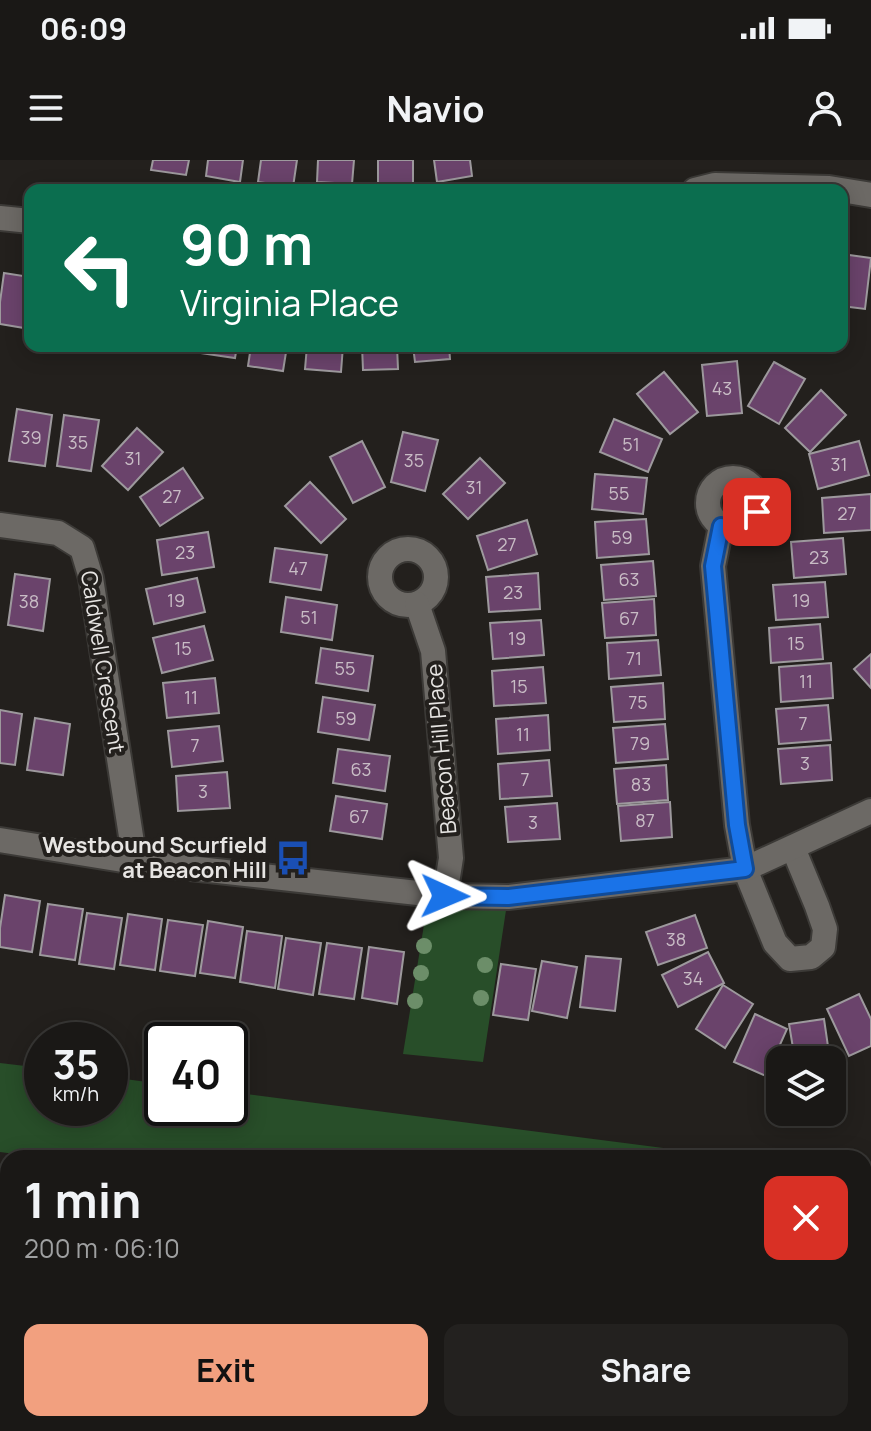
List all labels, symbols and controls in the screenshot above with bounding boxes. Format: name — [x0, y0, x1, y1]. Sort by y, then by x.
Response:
text: 06:09 — [40, 8, 127, 49]
text: Navio — [386, 84, 485, 133]
icon: menu — [24, 86, 68, 130]
icon: person — [803, 86, 847, 130]
text: 90 m — [180, 205, 313, 282]
icon: left — [48, 216, 152, 320]
text: Virginia Place — [180, 278, 399, 327]
house number: 43 — [712, 376, 732, 400]
house number: 39 — [20, 425, 42, 449]
house number: 35 — [68, 430, 88, 454]
house number: 51 — [622, 432, 640, 456]
house number: 31 — [125, 446, 141, 470]
house number: 35 — [404, 448, 424, 472]
house number: 31 — [831, 452, 847, 476]
house number: 31 — [466, 475, 482, 499]
pin — [723, 478, 791, 546]
house number: 55 — [609, 481, 629, 505]
house number: 27 — [162, 484, 182, 508]
icon: arrive — [735, 490, 779, 534]
house number: 27 — [837, 501, 857, 525]
house number: 59 — [611, 525, 633, 549]
house number: 27 — [497, 532, 517, 556]
house number: 23 — [175, 540, 195, 564]
house number: 23 — [809, 545, 829, 569]
house number: 47 — [288, 556, 308, 580]
house number: 63 — [618, 567, 640, 591]
street label: Caldwell Crescent — [74, 569, 132, 756]
house number: 23 — [503, 580, 523, 604]
house number: 19 — [167, 588, 185, 612]
house number: 19 — [792, 588, 810, 612]
house number: 38 — [19, 589, 39, 613]
house number: 51 — [300, 605, 318, 629]
house number: 67 — [619, 606, 639, 630]
house number: 19 — [508, 626, 526, 650]
house number: 15 — [787, 631, 805, 655]
house number: 15 — [174, 636, 192, 660]
house number: 71 — [626, 646, 642, 670]
house number: 55 — [335, 656, 355, 680]
street label: Beacon Hill Place — [419, 662, 463, 835]
house number: 11 — [799, 669, 813, 693]
house number: 15 — [510, 674, 528, 698]
house number: 11 — [184, 685, 198, 709]
house number: 75 — [628, 690, 648, 714]
house number: 59 — [335, 706, 357, 730]
house number: 7 — [798, 711, 808, 735]
house number: 11 — [516, 722, 530, 746]
house number: 79 — [630, 731, 650, 755]
house number: 7 — [190, 733, 200, 757]
house number: 3 — [800, 751, 810, 775]
house number: 63 — [350, 757, 372, 781]
house number: 7 — [520, 767, 530, 791]
house number: 83 — [631, 772, 651, 796]
house number: 3 — [198, 779, 208, 803]
house number: 67 — [349, 804, 369, 828]
house number: 87 — [635, 808, 655, 832]
house number: 3 — [528, 810, 538, 834]
place label: Westbound Scurfield at Beacon Hill — [42, 830, 267, 885]
bus stop icon: Westbound Scurfield at Beacon Hill — [274, 839, 312, 877]
position arrow — [403, 854, 487, 938]
house number: 38 — [666, 927, 686, 951]
house number: 34 — [683, 966, 703, 990]
speed limit sign: 40 — [144, 1022, 248, 1126]
text: 35 — [53, 1036, 99, 1091]
map controls — [766, 1046, 846, 1126]
button: layers — [766, 1046, 846, 1126]
text: km/h — [53, 1080, 99, 1107]
text: 1 min — [24, 1167, 141, 1232]
button: close — [764, 1176, 848, 1260]
text: 200 m · 06:10 — [24, 1230, 180, 1266]
button: Exit — [24, 1324, 428, 1416]
button: Share — [444, 1324, 848, 1416]

